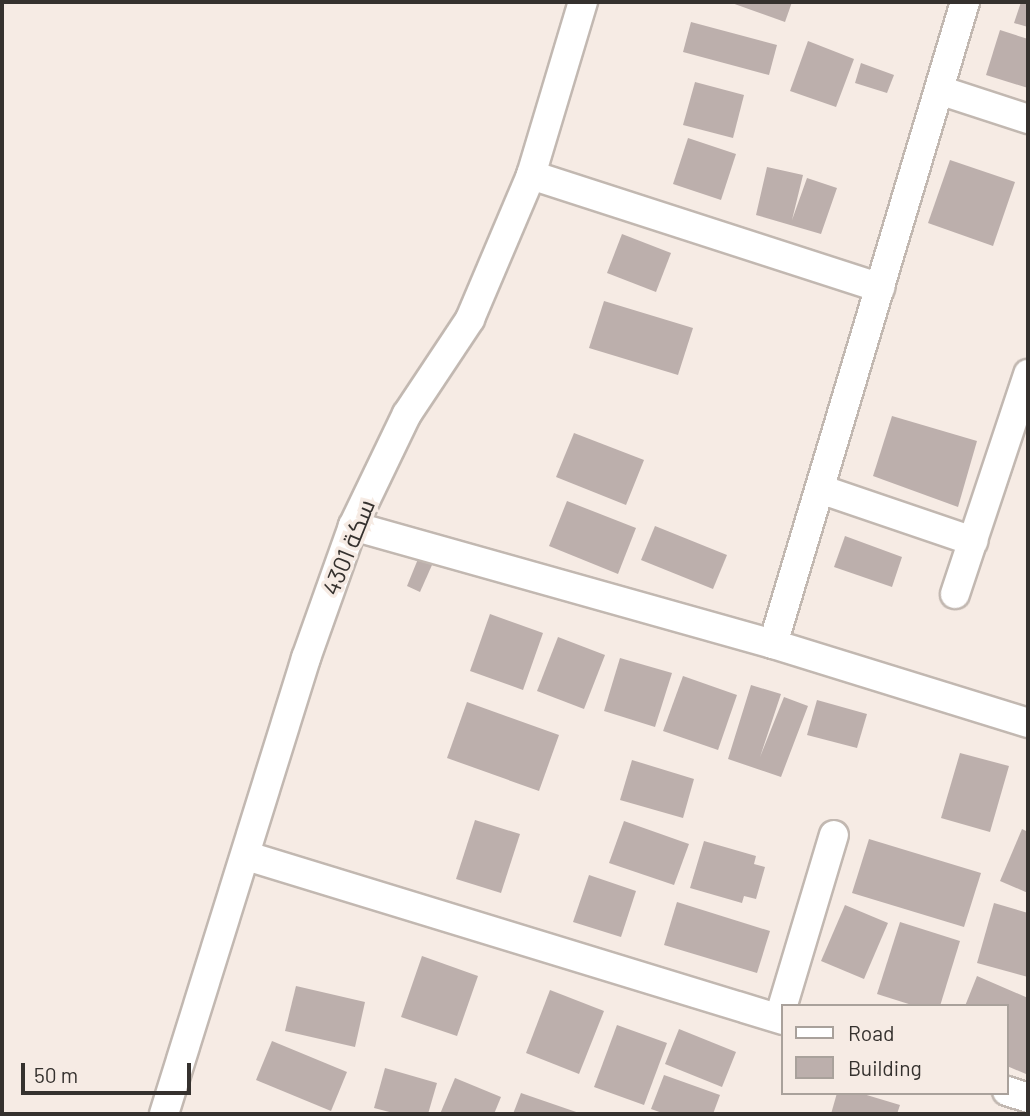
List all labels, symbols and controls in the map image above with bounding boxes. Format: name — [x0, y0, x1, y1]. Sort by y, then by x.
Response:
street label: سكة 4301 — [316, 495, 380, 599]
legend — [782, 1004, 1009, 1095]
text: Road — [848, 1020, 894, 1045]
scale bar — [24, 1050, 194, 1094]
text: Building — [848, 1055, 922, 1080]
text: 50 m — [34, 1062, 78, 1087]

